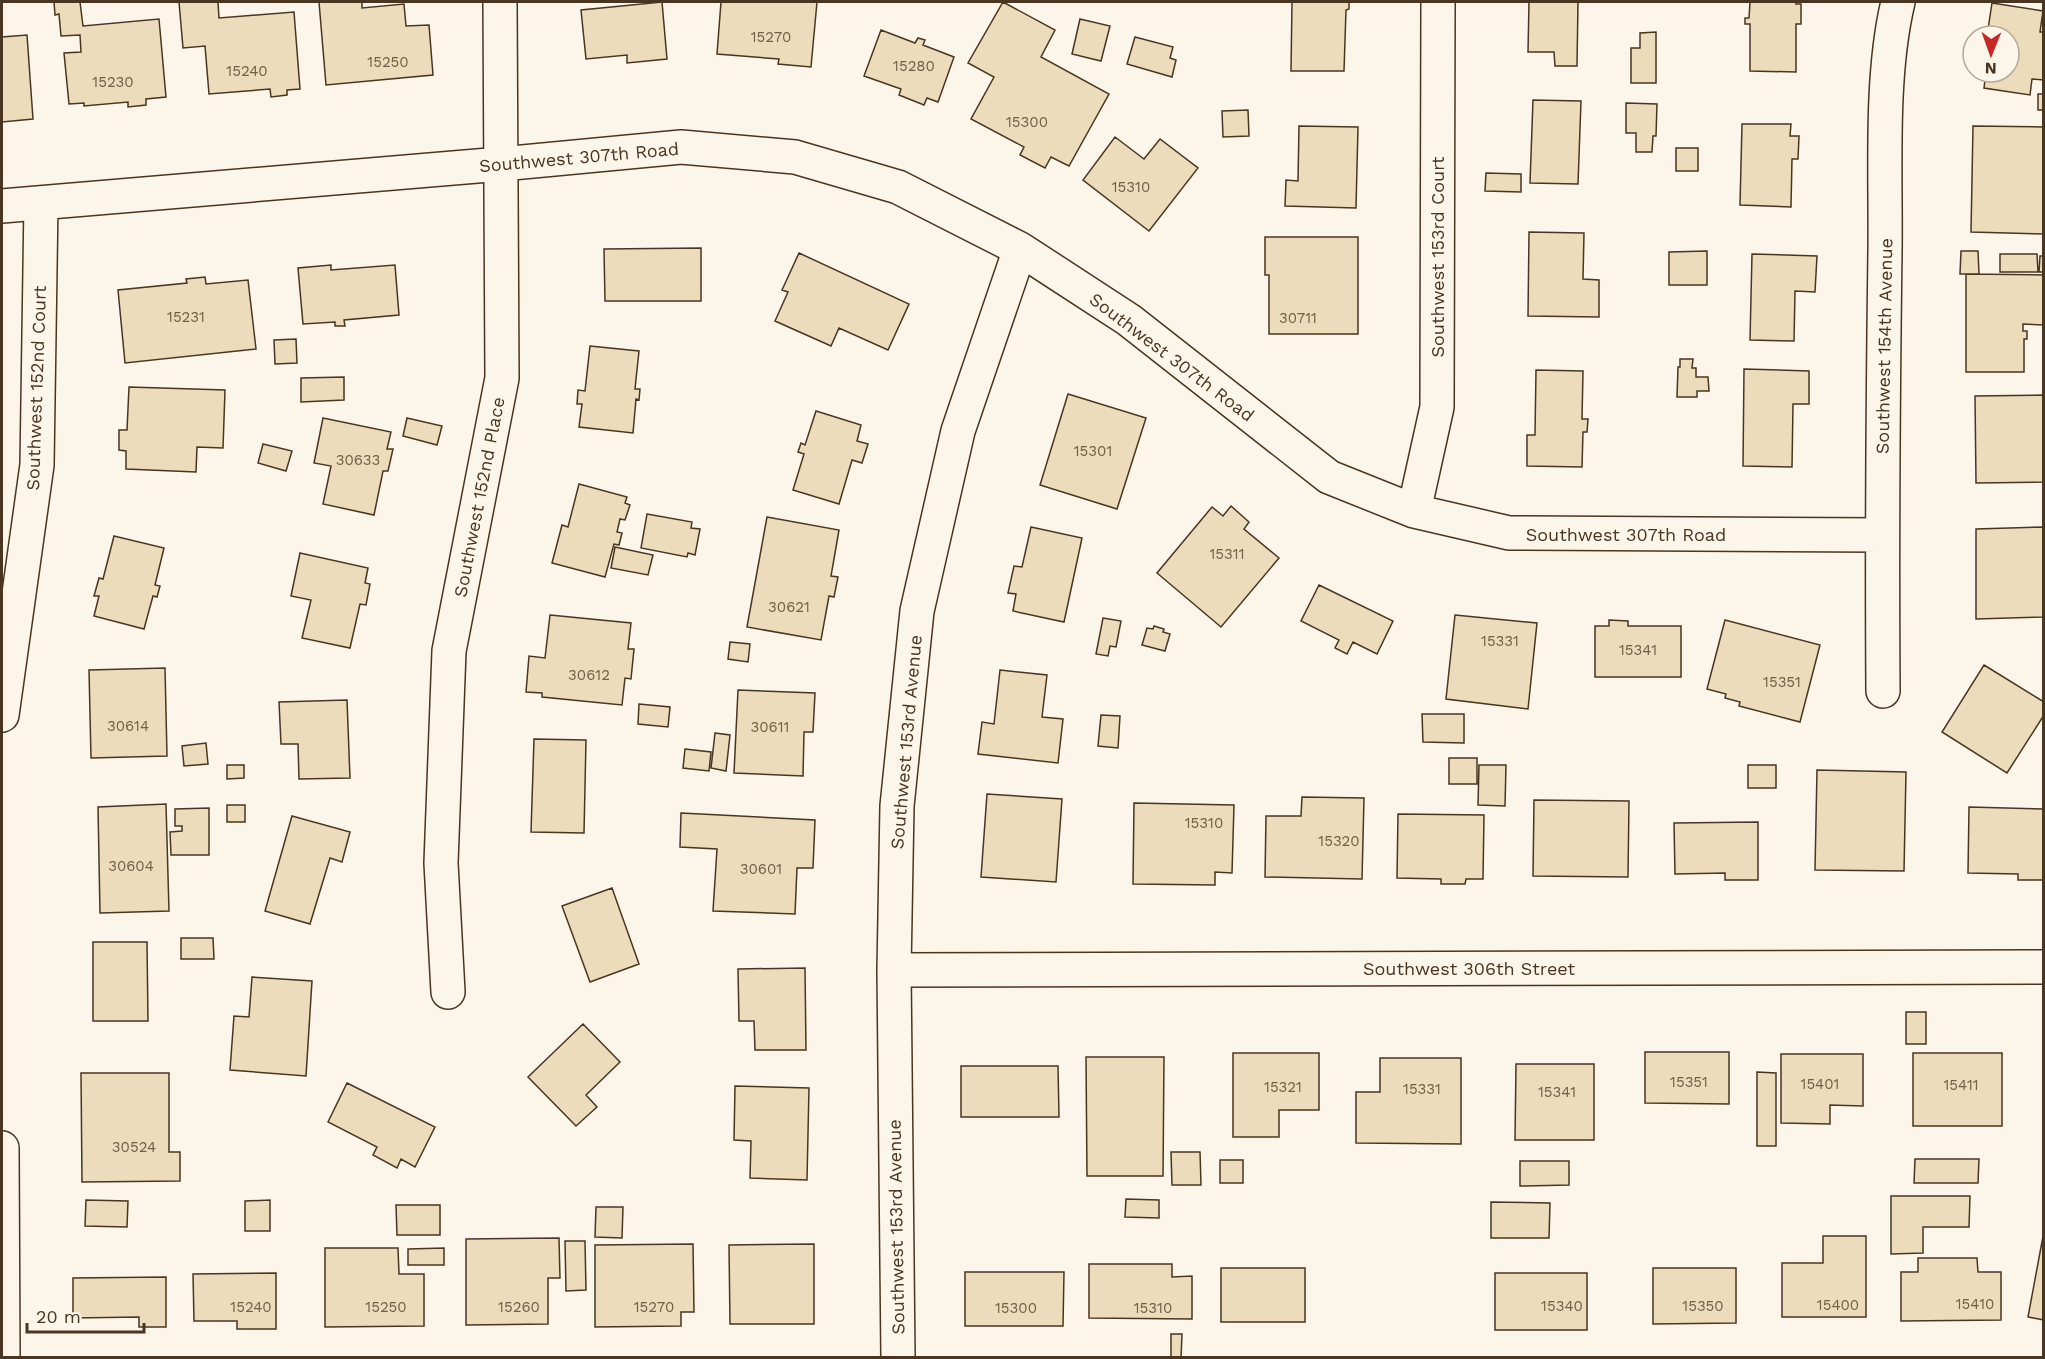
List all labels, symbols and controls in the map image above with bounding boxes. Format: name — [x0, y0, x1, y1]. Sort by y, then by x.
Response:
north arrow — [1961, 24, 2021, 84]
house number: 15270 — [751, 28, 791, 46]
house number: 15250 — [367, 53, 409, 71]
house number: 15280 — [893, 57, 935, 75]
text: N — [1985, 59, 1997, 78]
house number: 15240 — [226, 62, 268, 80]
house number: 15230 — [92, 73, 134, 91]
house number: 15300 — [1006, 113, 1048, 131]
street label: Southwest 307th Road — [478, 138, 680, 176]
street label: Southwest 153rd Court — [1427, 156, 1448, 358]
house number: 15310 — [1112, 178, 1150, 196]
street label: Southwest 154th Avenue — [1872, 238, 1896, 454]
street label: Southwest 152nd Court — [22, 285, 50, 491]
street label: Southwest 307th Road — [1086, 288, 1258, 426]
house number: 15231 — [167, 308, 205, 326]
house number: 30711 — [1279, 309, 1317, 327]
street label: Southwest 152nd Place — [449, 395, 509, 599]
house number: 15301 — [1074, 442, 1112, 460]
house number: 30633 — [336, 451, 380, 469]
street label: Southwest 307th Road — [1526, 524, 1726, 545]
house number: 15311 — [1209, 545, 1245, 563]
house number: 30621 — [768, 598, 810, 616]
house number: 15331 — [1481, 632, 1519, 650]
street label: Southwest 153rd Avenue — [886, 634, 926, 850]
house number: 15341 — [1619, 641, 1657, 659]
house number: 30612 — [568, 666, 610, 684]
house number: 15351 — [1763, 673, 1801, 691]
house number: 30614 — [107, 717, 149, 735]
house number: 30611 — [751, 718, 789, 736]
house number: 15310 — [1185, 814, 1223, 832]
house number: 15320 — [1318, 832, 1360, 850]
house number: 30604 — [108, 857, 154, 875]
house number: 30601 — [740, 860, 782, 878]
street label: Southwest 306th Street — [1363, 958, 1575, 979]
house number: 15351 — [1670, 1073, 1708, 1091]
house number: 15401 — [1801, 1075, 1839, 1093]
house number: 15411 — [1943, 1076, 1979, 1094]
house number: 15321 — [1264, 1078, 1302, 1096]
house number: 15331 — [1403, 1080, 1441, 1098]
house number: 15341 — [1538, 1083, 1576, 1101]
street label: Southwest 153rd Avenue — [884, 1119, 908, 1335]
house number: 30524 — [112, 1138, 156, 1156]
house number: 15410 — [1956, 1295, 1994, 1313]
scale bar — [27, 1296, 144, 1334]
house number: 15400 — [1817, 1296, 1859, 1314]
house number: 15340 — [1541, 1297, 1583, 1315]
house number: 15350 — [1682, 1297, 1724, 1315]
house number: 15240 — [230, 1298, 272, 1316]
house number: 15250 — [365, 1298, 407, 1316]
house number: 15260 — [498, 1298, 540, 1316]
house number: 15270 — [634, 1298, 674, 1316]
house number: 15300 — [995, 1299, 1037, 1317]
house number: 15310 — [1134, 1299, 1172, 1317]
text: 20 m — [36, 1306, 81, 1327]

